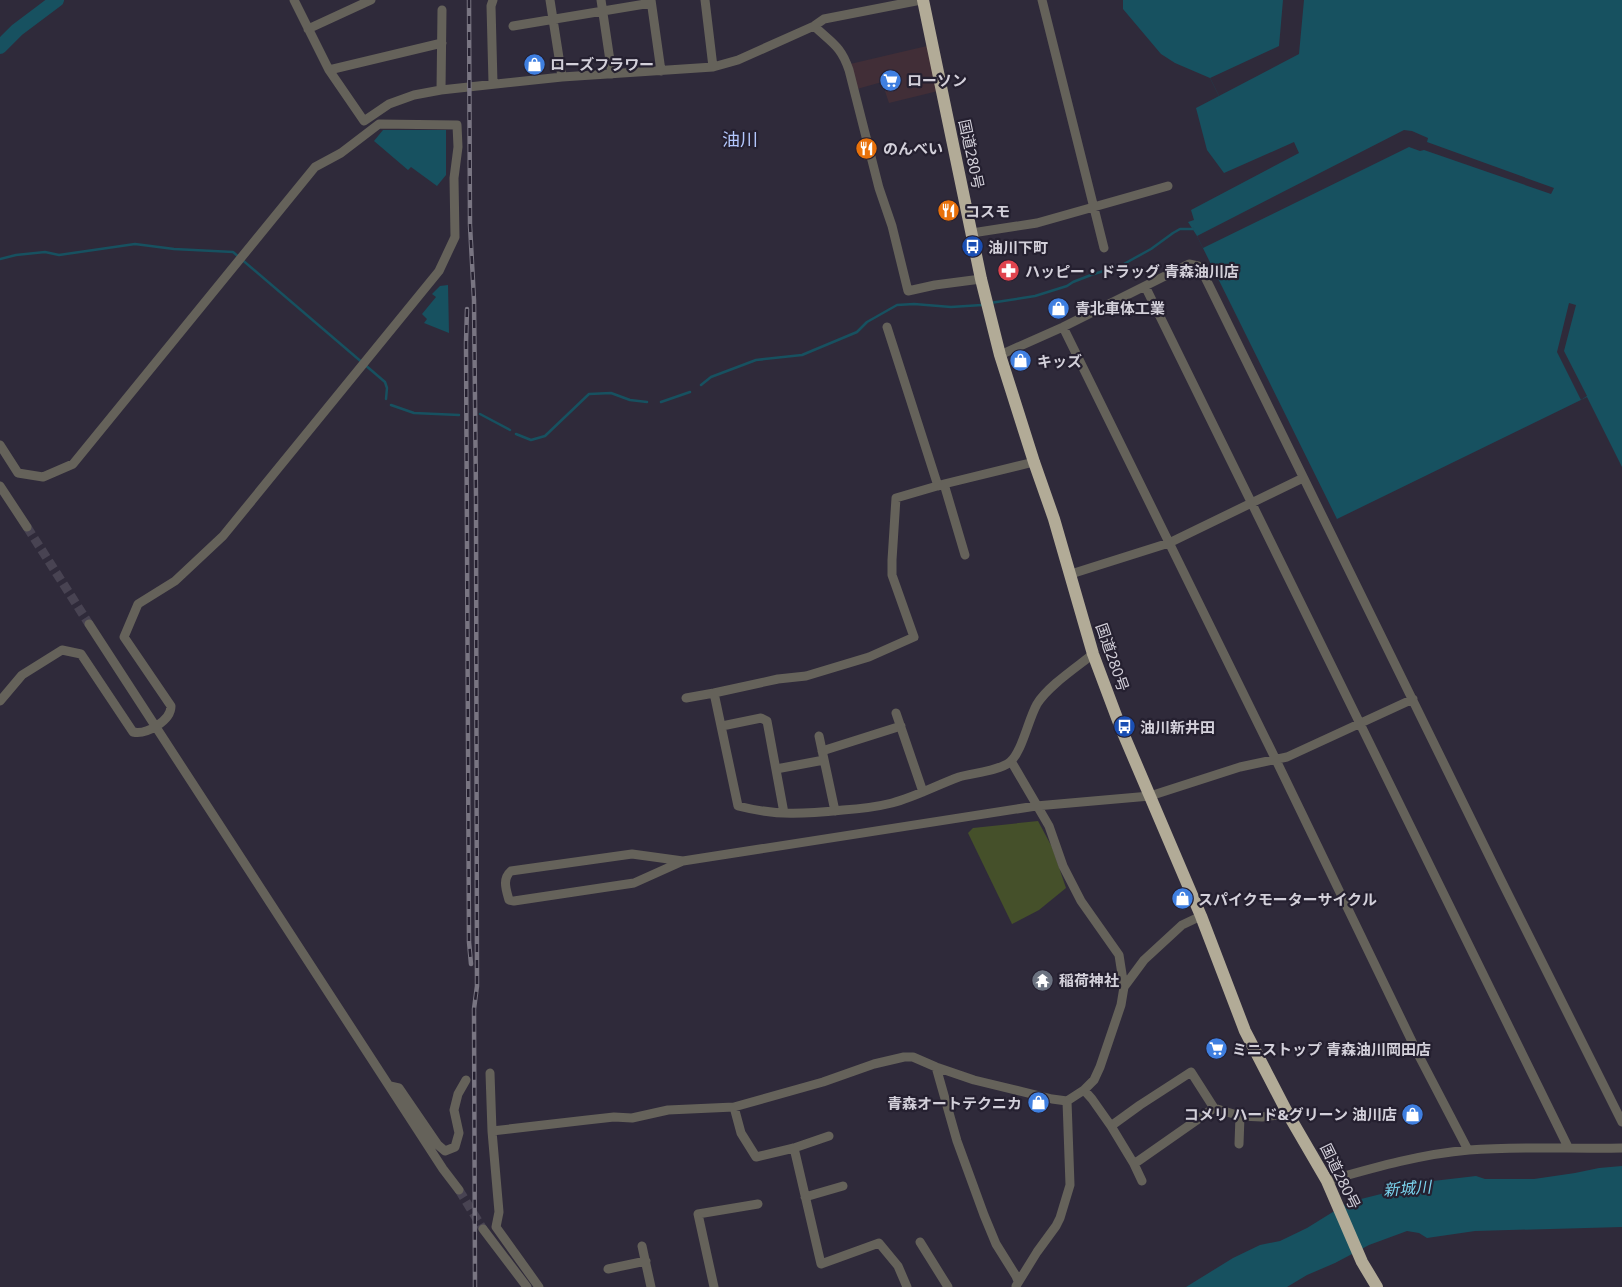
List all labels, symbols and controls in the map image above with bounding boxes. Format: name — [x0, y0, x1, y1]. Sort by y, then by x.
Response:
shop icon: ローズフラワー — [522, 52, 546, 76]
place label: ローズフラワー — [550, 54, 654, 74]
supermarket icon: ローソン — [879, 68, 903, 92]
place label: ローソン — [907, 70, 967, 90]
street label: 国道280号 — [955, 117, 989, 191]
district label: 油川 — [722, 127, 758, 151]
restaurant icon: のんべい — [855, 136, 879, 160]
place label: のんべい — [883, 138, 943, 158]
restaurant icon: コスモ — [937, 199, 961, 223]
place label: コスモ — [965, 201, 1010, 221]
bus stop icon: 油川下町 — [960, 235, 984, 259]
place label: 油川下町 — [988, 237, 1048, 257]
pharmacy icon: ハッピー・ドラッグ 青森油川店 — [997, 259, 1021, 283]
place label: ハッピー・ドラッグ 青森油川店 — [1025, 261, 1239, 281]
shop icon: 青北車体工業 — [1047, 296, 1071, 320]
place label: 青北車体工業 — [1075, 298, 1165, 318]
shop icon: キッズ — [1009, 349, 1033, 373]
place label: キッズ — [1037, 351, 1082, 371]
street label: 国道280号 — [1092, 620, 1134, 694]
bus stop icon: 油川新井田 — [1112, 715, 1136, 739]
place label: 油川新井田 — [1140, 717, 1215, 737]
shop icon: スパイクモーターサイクル — [1170, 887, 1194, 911]
place label: スパイクモーターサイクル — [1198, 889, 1377, 909]
temple icon: 稲荷神社 — [1031, 968, 1055, 992]
place label: 稲荷神社 — [1059, 970, 1119, 990]
supermarket icon: ミニストップ 青森油川岡田店 — [1204, 1037, 1228, 1061]
place label: ミニストップ 青森油川岡田店 — [1232, 1039, 1431, 1059]
shop icon: 青森オートテクニカ — [1026, 1091, 1050, 1115]
place label: 青森オートテクニカ — [887, 1093, 1022, 1113]
shop icon: コメリ ハード&グリーン 油川店 — [1401, 1102, 1425, 1126]
place label: コメリ ハード&グリーン 油川店 — [1184, 1104, 1397, 1124]
street label: 国道280号 — [1317, 1140, 1365, 1212]
water label: 新城川 — [1382, 1175, 1434, 1201]

